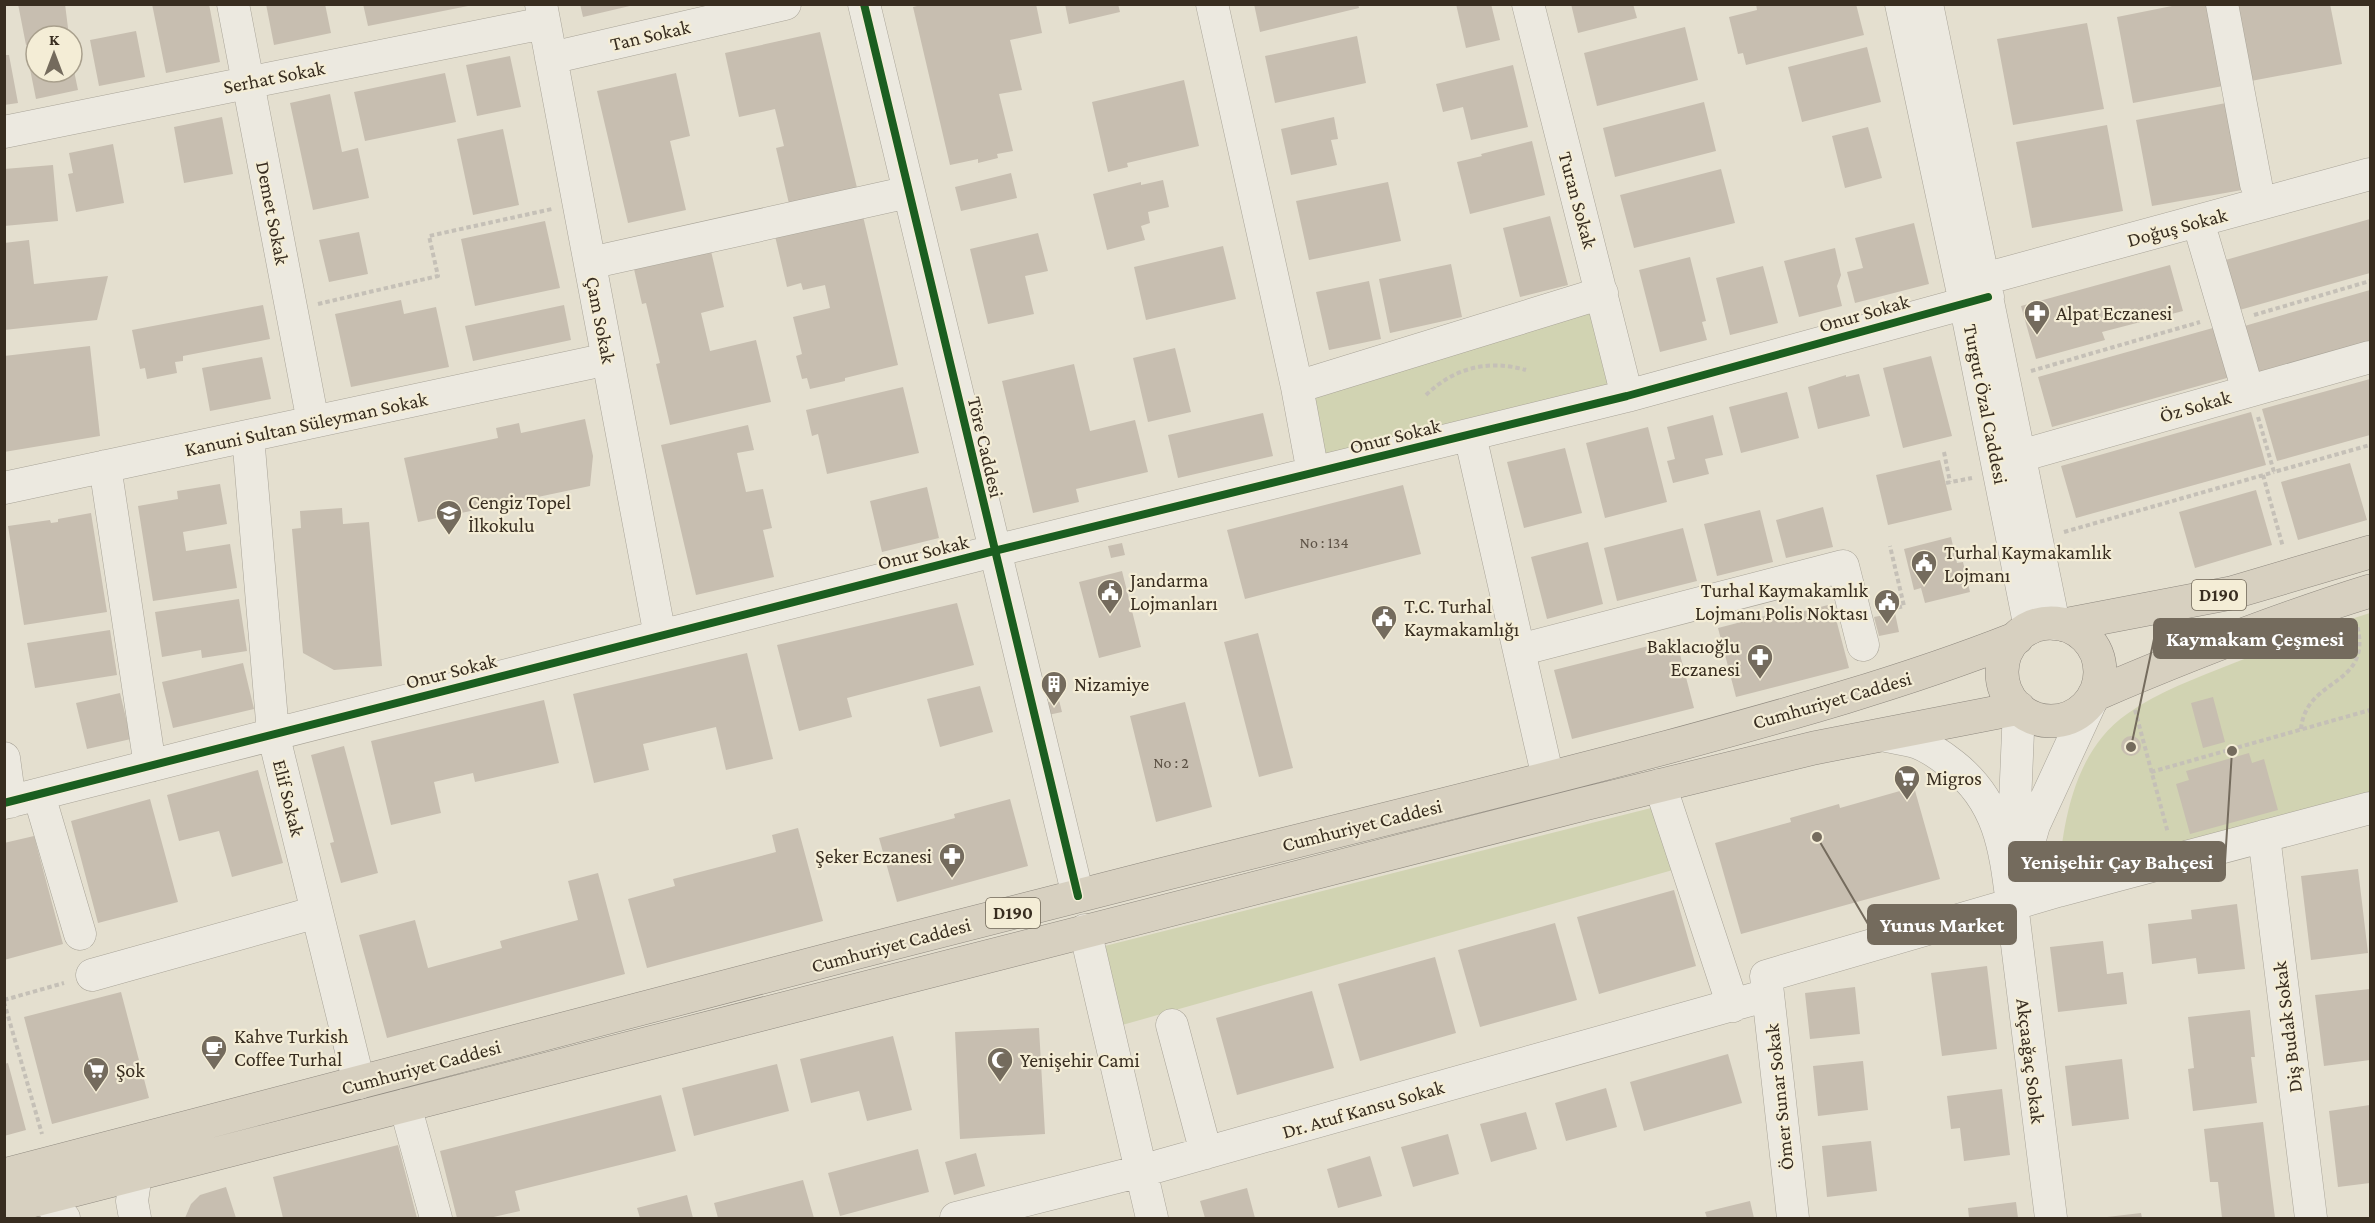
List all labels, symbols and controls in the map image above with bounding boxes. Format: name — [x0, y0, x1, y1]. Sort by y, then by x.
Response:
street label: Tan Sokak — [608, 15, 693, 55]
north arrow — [24, 24, 84, 84]
text: K — [49, 31, 60, 48]
street label: Serhat Sokak — [221, 56, 327, 98]
street label: Turan Sokak — [1555, 149, 1602, 251]
street label: Demet Sokak — [252, 159, 294, 267]
street label: Doğuş Sokak — [2125, 203, 2230, 252]
street label: Çam Sokak — [581, 275, 620, 366]
street label: Onur Sokak — [1816, 289, 1912, 336]
pharmacy icon: Alpat Eczanesi — [2022, 298, 2052, 336]
place label: Alpat Eczanesi — [2056, 302, 2172, 325]
street label: Turgut Özal Caddesi — [1959, 322, 2012, 486]
street label: Öz Sokak — [2157, 385, 2234, 427]
street label: Kanuni Sultan Süleyman Sokak — [183, 387, 430, 461]
street label: Töre Caddesi — [964, 394, 1008, 500]
street label: Onur Sokak — [1347, 414, 1443, 458]
place label: Cengiz Topel İlkokulu — [468, 491, 571, 536]
school or university icon: Cengiz Topel İlkokulu — [434, 498, 464, 536]
street label: Onur Sokak — [875, 530, 971, 574]
house number: No : 134 — [1299, 534, 1349, 551]
place label: Turhal Kaymakamlık Lojmanı — [1944, 541, 2112, 587]
public building icon: Turhal Kaymakamlık Lojmanı — [1909, 548, 1939, 586]
place label: Jandarma Lojmanları — [1128, 569, 1218, 615]
public building icon: Jandarma Lojmanları — [1095, 577, 1125, 615]
place label: Turhal Kaymakamlık Lojmanı Polis Noktası — [1695, 579, 1868, 625]
road number: D190 — [2192, 580, 2246, 610]
public building icon: Turhal Kaymakamlık Lojmanı Polis Noktası — [1872, 587, 1902, 625]
place label: T.C. Turhal Kaymakamlığı — [1404, 595, 1519, 641]
public building icon: T.C. Turhal Kaymakamlığı — [1369, 603, 1399, 641]
callout: Kaymakam Çeşmesi — [2154, 619, 2357, 658]
text: Kaymakam Çeşmesi — [2166, 627, 2344, 651]
place label: Baklacıoğlu Eczanesi — [1647, 635, 1740, 680]
pharmacy icon: Baklacıoğlu Eczanesi — [1745, 642, 1775, 680]
street label: Onur Sokak — [403, 649, 499, 693]
street label: Cumhuriyet Caddesi — [1750, 667, 1914, 734]
building icon: Nizamiye — [1039, 669, 1069, 707]
place label: Nizamiye — [1074, 673, 1149, 696]
house number: No : 2 — [1153, 754, 1189, 771]
street label: Elif Sokak — [269, 757, 309, 839]
supermarket icon: Migros — [1892, 763, 1922, 801]
place label: Migros — [1926, 767, 1982, 790]
street label: Cumhuriyet Caddesi — [1280, 794, 1445, 857]
pharmacy icon: Şeker Eczanesi — [937, 841, 967, 879]
callout: Yenişehir Çay Bahçesi — [2009, 842, 2225, 881]
place label: Şeker Eczanesi — [815, 845, 932, 868]
text: Yenişehir Çay Bahçesi — [2021, 850, 2213, 874]
road number: D190 — [986, 898, 1040, 928]
callout: Yunus Market — [1868, 905, 2016, 944]
street label: Cumhuriyet Caddesi — [809, 913, 973, 978]
text: Yunus Market — [1880, 913, 2005, 937]
street label: Diş Budak Sokak — [2268, 959, 2307, 1094]
street label: Akçaağaç Sokak — [2011, 997, 2050, 1125]
street label: Ömer Sunar Sokak — [1760, 1022, 1798, 1171]
place label: Kahve Turkish Coffee Turhal — [234, 1025, 349, 1070]
cafe icon: Kahve Turkish Coffee Turhal — [199, 1033, 229, 1071]
street label: Cumhuriyet Caddesi — [339, 1035, 503, 1100]
mosque icon: Yenişehir Cami — [985, 1045, 1015, 1083]
place label: Yenişehir Cami — [1020, 1049, 1140, 1072]
supermarket icon: Şok — [81, 1055, 111, 1093]
place label: Şok — [116, 1059, 145, 1082]
street label: Dr. Atuf Kansu Sokak — [1279, 1075, 1447, 1143]

